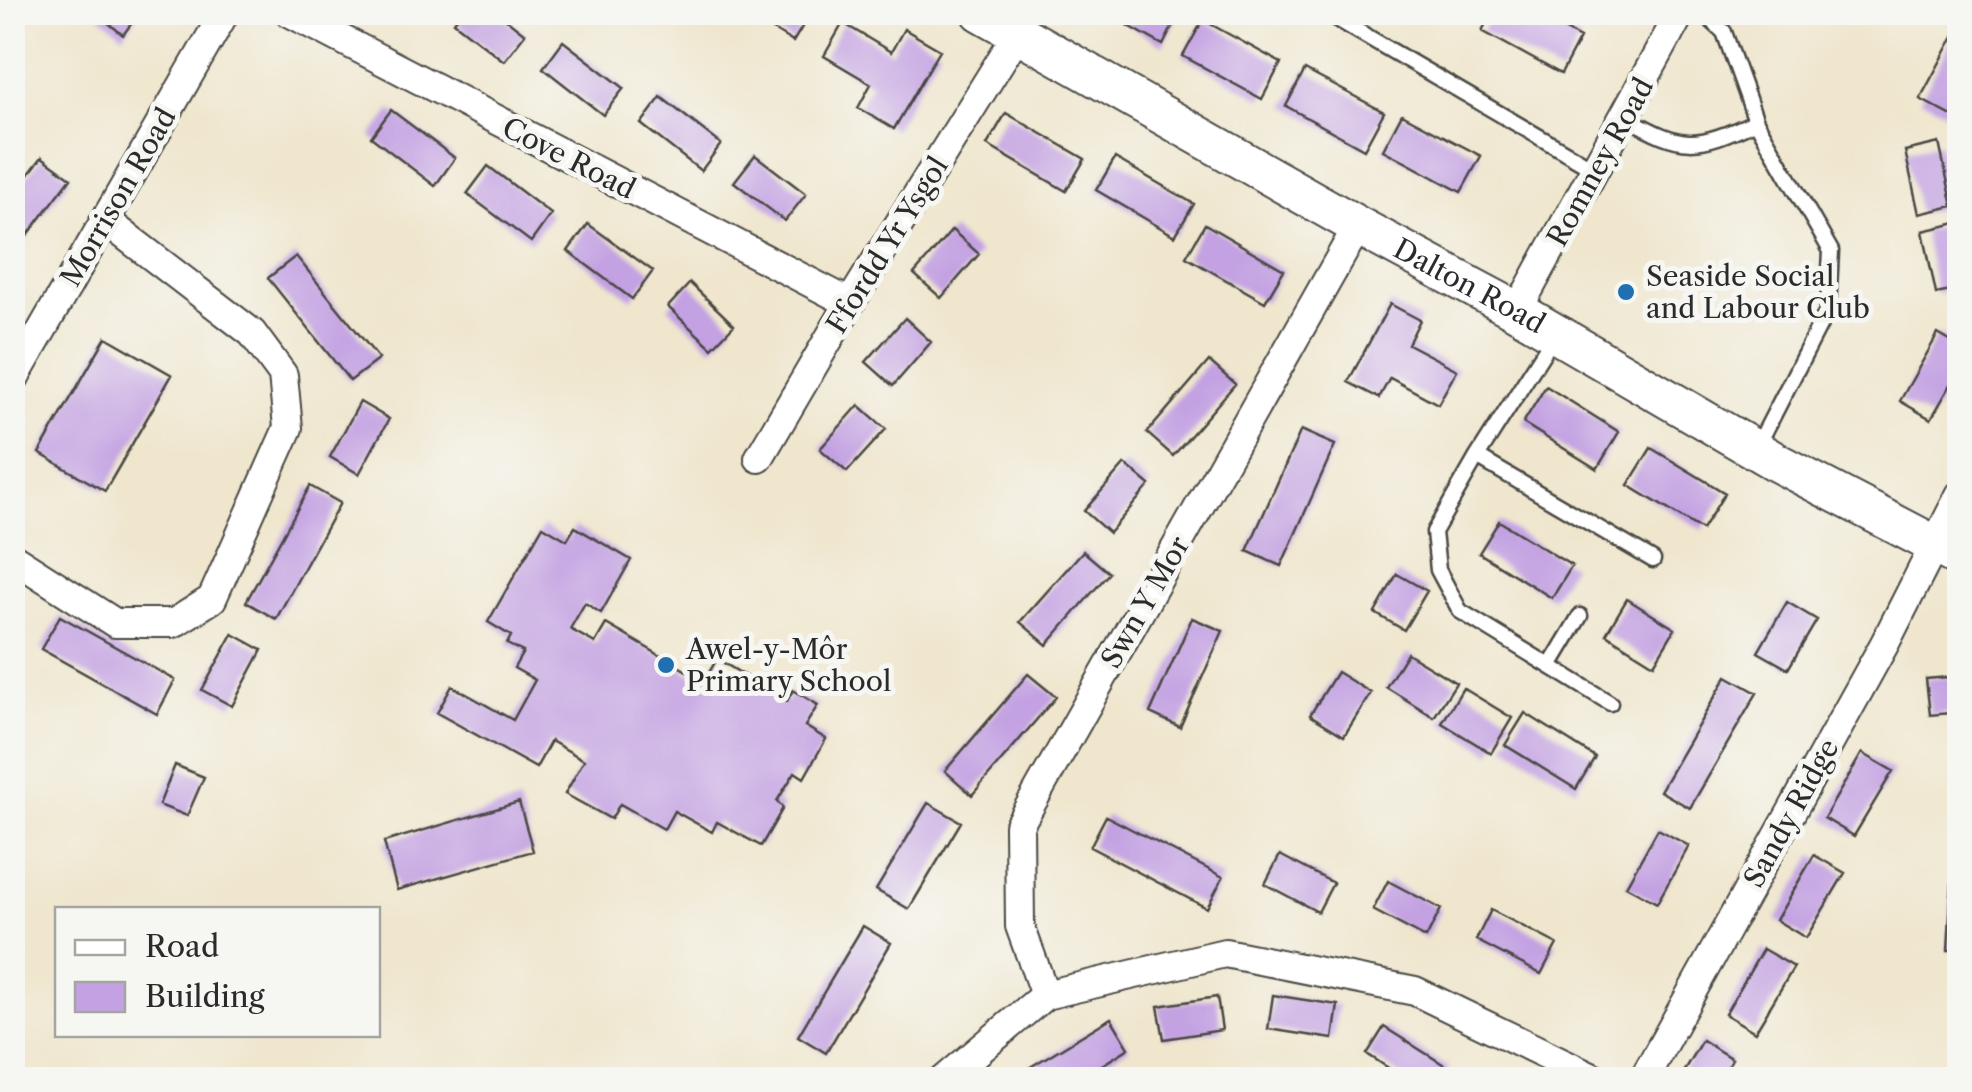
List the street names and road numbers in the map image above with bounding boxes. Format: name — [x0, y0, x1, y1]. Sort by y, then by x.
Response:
street label: Romney Road — [1540, 72, 1660, 252]
street label: Morrison Road — [53, 102, 183, 292]
street label: Cove Road — [497, 110, 641, 206]
street label: Ffordd Yr Ysgol — [819, 150, 955, 340]
street label: Dalton Road — [1388, 231, 1551, 341]
street label: Swn Y Mor — [1094, 530, 1196, 674]
street label: Sandy Ridge — [1736, 733, 1846, 893]

